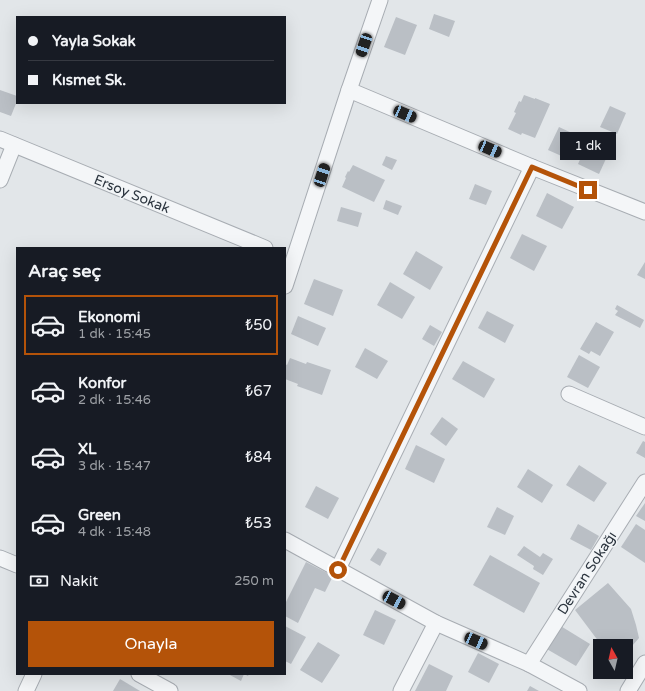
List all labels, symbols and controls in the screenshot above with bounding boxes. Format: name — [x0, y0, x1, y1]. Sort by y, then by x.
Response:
text: Yayla Sokak — [52, 32, 136, 50]
car — [354, 32, 374, 58]
text: Kısmet Sk. — [52, 71, 126, 89]
car — [392, 104, 418, 124]
callout: 1 dk — [560, 132, 616, 160]
text: 1 dk — [575, 138, 601, 154]
car — [477, 139, 503, 159]
car — [313, 162, 331, 188]
street label: Ersoy Sokak — [91, 171, 173, 217]
route end — [579, 181, 597, 199]
text: Araç seç — [28, 260, 101, 282]
icon: car — [30, 307, 66, 343]
text: Ekonomi — [78, 308, 141, 326]
text: ₺50 — [245, 316, 272, 334]
text: 1 dk · 15:45 — [78, 326, 151, 342]
icon: car — [30, 373, 66, 409]
text: Konfor — [78, 374, 126, 392]
text: ₺67 — [245, 382, 272, 400]
text: 2 dk · 15:46 — [78, 392, 151, 408]
icon: car — [30, 439, 66, 475]
text: XL — [78, 440, 97, 458]
text: ₺84 — [245, 448, 272, 466]
text: 3 dk · 15:47 — [78, 458, 151, 474]
icon: car — [30, 505, 66, 541]
text: Green — [78, 506, 121, 524]
text: ₺53 — [245, 514, 272, 532]
text: 4 dk · 15:48 — [78, 524, 151, 540]
street label: Devran Sokağı — [554, 528, 620, 618]
route start — [329, 561, 347, 579]
icon: cash — [28, 570, 50, 592]
text: Nakit — [60, 572, 98, 590]
text: 250 m — [234, 573, 274, 589]
car — [381, 589, 407, 611]
button: Onayla — [28, 621, 274, 667]
car — [463, 631, 489, 651]
north arrow — [593, 639, 633, 679]
map controls — [593, 639, 633, 679]

